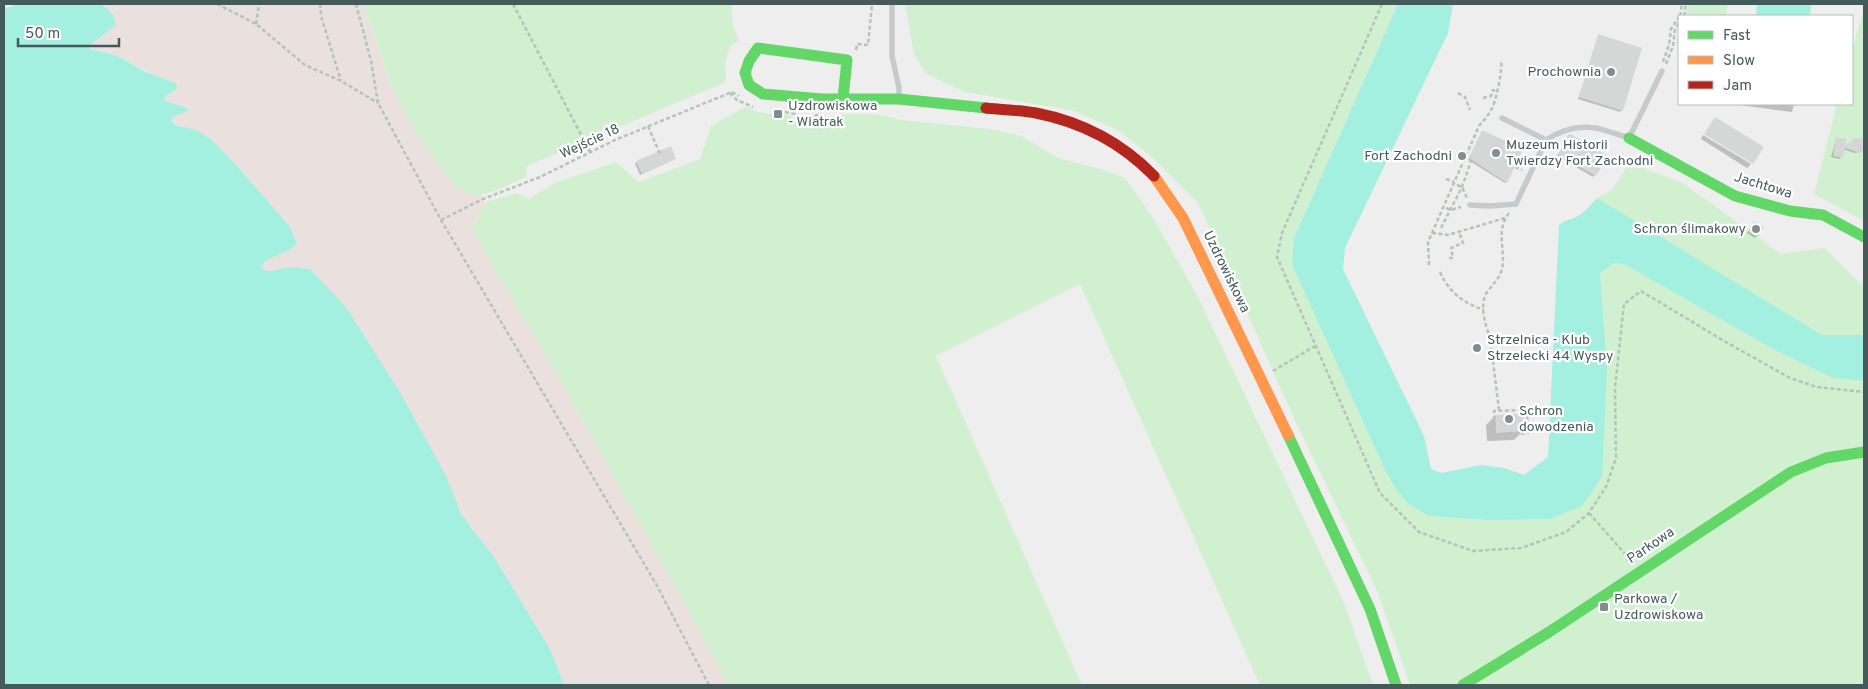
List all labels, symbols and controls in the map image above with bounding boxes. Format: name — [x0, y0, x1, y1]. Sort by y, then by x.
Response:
scale bar — [18, 15, 119, 47]
legend — [1678, 15, 1853, 105]
text: 50 m — [25, 25, 60, 44]
text: Fast — [1723, 27, 1751, 46]
text: Slow — [1723, 52, 1755, 71]
place label: Prochownia — [1527, 64, 1601, 81]
marker: Prochownia — [1605, 66, 1617, 78]
text: Jam — [1723, 77, 1752, 96]
place label: Uzdrowiskowa - Wiatrak — [788, 98, 877, 131]
marker: Uzdrowiskowa - Wiatrak — [772, 108, 784, 120]
street label: Wejście 18 — [557, 121, 623, 163]
place label: Muzeum Historii Twierdzy Fort Zachodni — [1506, 137, 1653, 170]
marker: Muzeum Historii Twierdzy Fort Zachodni — [1490, 147, 1502, 159]
place label: Fort Zachodni — [1364, 148, 1452, 165]
marker: Fort Zachodni — [1456, 150, 1468, 162]
street label: Jachtowa — [1732, 169, 1794, 203]
place label: Schron ślimakowy — [1634, 221, 1746, 238]
marker: Schron ślimakowy — [1750, 223, 1762, 235]
street label: Uzdrowiskowa — [1199, 228, 1253, 316]
place label: Strzelnica - Klub Strzelecki 44 Wyspy — [1487, 332, 1613, 365]
marker: Strzelnica - Klub Strzelecki 44 Wyspy — [1471, 342, 1483, 354]
place label: Schron dowodzenia — [1519, 403, 1594, 436]
marker: Schron dowodzenia — [1503, 413, 1515, 425]
street label: Parkowa — [1624, 524, 1678, 568]
place label: Parkowa / Uzdrowiskowa — [1614, 591, 1703, 624]
marker: Parkowa / Uzdrowiskowa — [1598, 601, 1610, 613]

